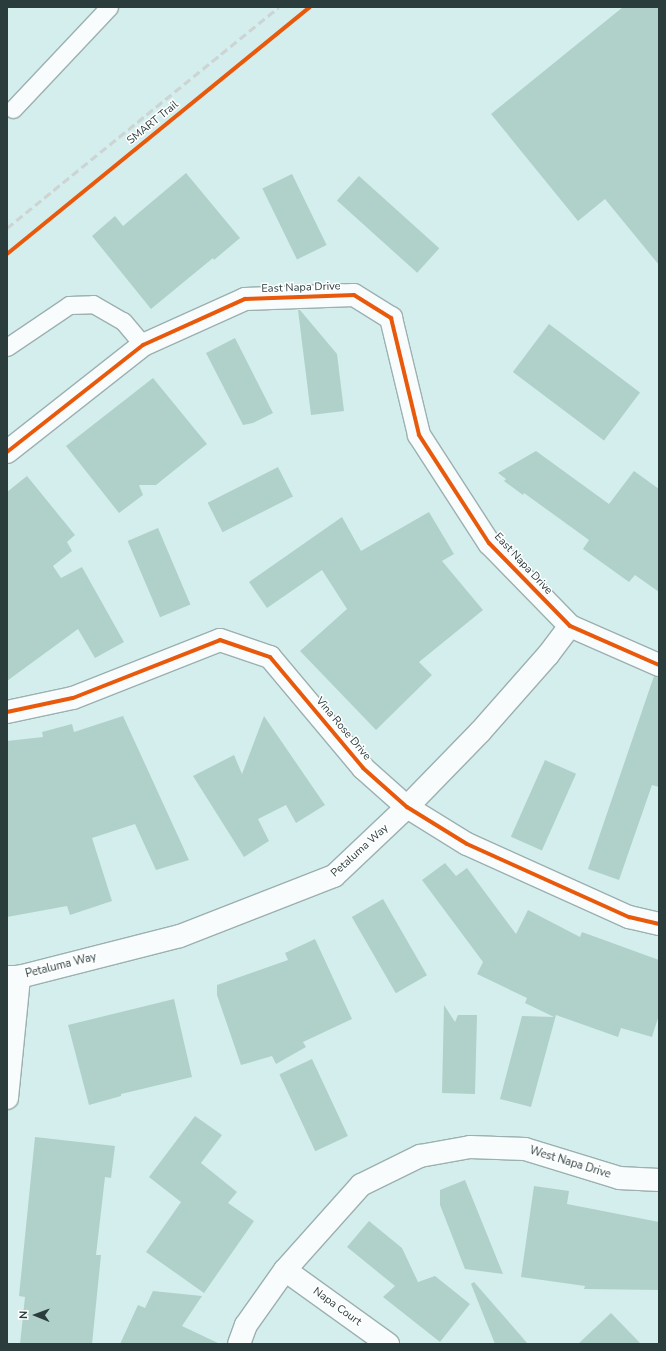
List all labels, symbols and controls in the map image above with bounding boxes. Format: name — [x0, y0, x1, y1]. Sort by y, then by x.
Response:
street label: SMART Trail — [125, 98, 181, 148]
street label: East Napa Drive — [261, 280, 341, 296]
street label: East Napa Drive — [491, 531, 555, 597]
street label: Vina Rose Drive — [313, 695, 373, 763]
street label: Petaluma Way — [329, 822, 391, 880]
street label: Petaluma Way — [24, 951, 98, 981]
street label: West Napa Drive — [528, 1144, 612, 1182]
street label: Napa Court — [310, 1285, 364, 1329]
north arrow — [16, 1295, 56, 1335]
text: N — [16, 1311, 31, 1319]

